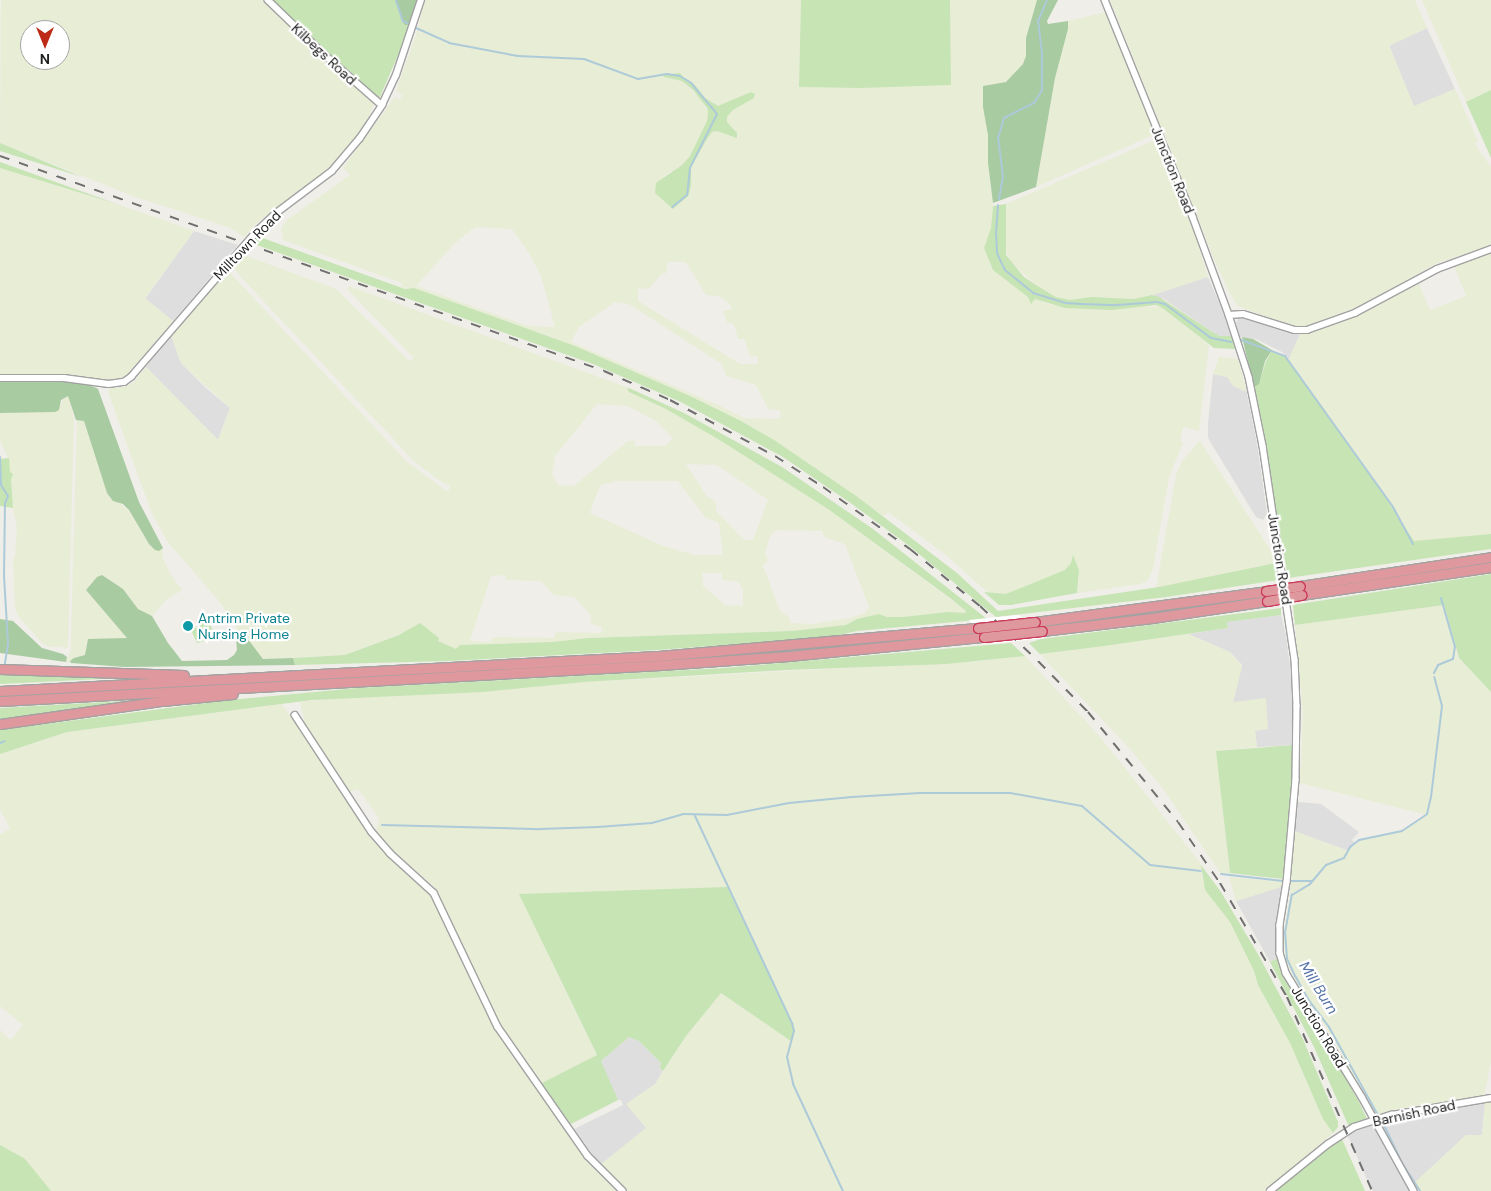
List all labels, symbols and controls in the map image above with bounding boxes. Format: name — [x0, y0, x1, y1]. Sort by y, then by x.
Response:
north arrow — [20, 20, 70, 70]
street label: Kilbegs Road — [288, 20, 360, 88]
text: N — [40, 50, 50, 68]
street label: Junction Road — [1148, 124, 1198, 216]
street label: Milltown Road — [210, 207, 284, 283]
street label: Junction Road — [1264, 512, 1296, 606]
place label: Antrim Private Nursing Home — [198, 610, 290, 642]
marker: Antrim Private Nursing Home — [182, 620, 194, 632]
water label: Mill Burn — [1295, 958, 1341, 1018]
street label: Junction Road — [1288, 983, 1350, 1071]
street label: Barnish Road — [1371, 1096, 1457, 1130]

